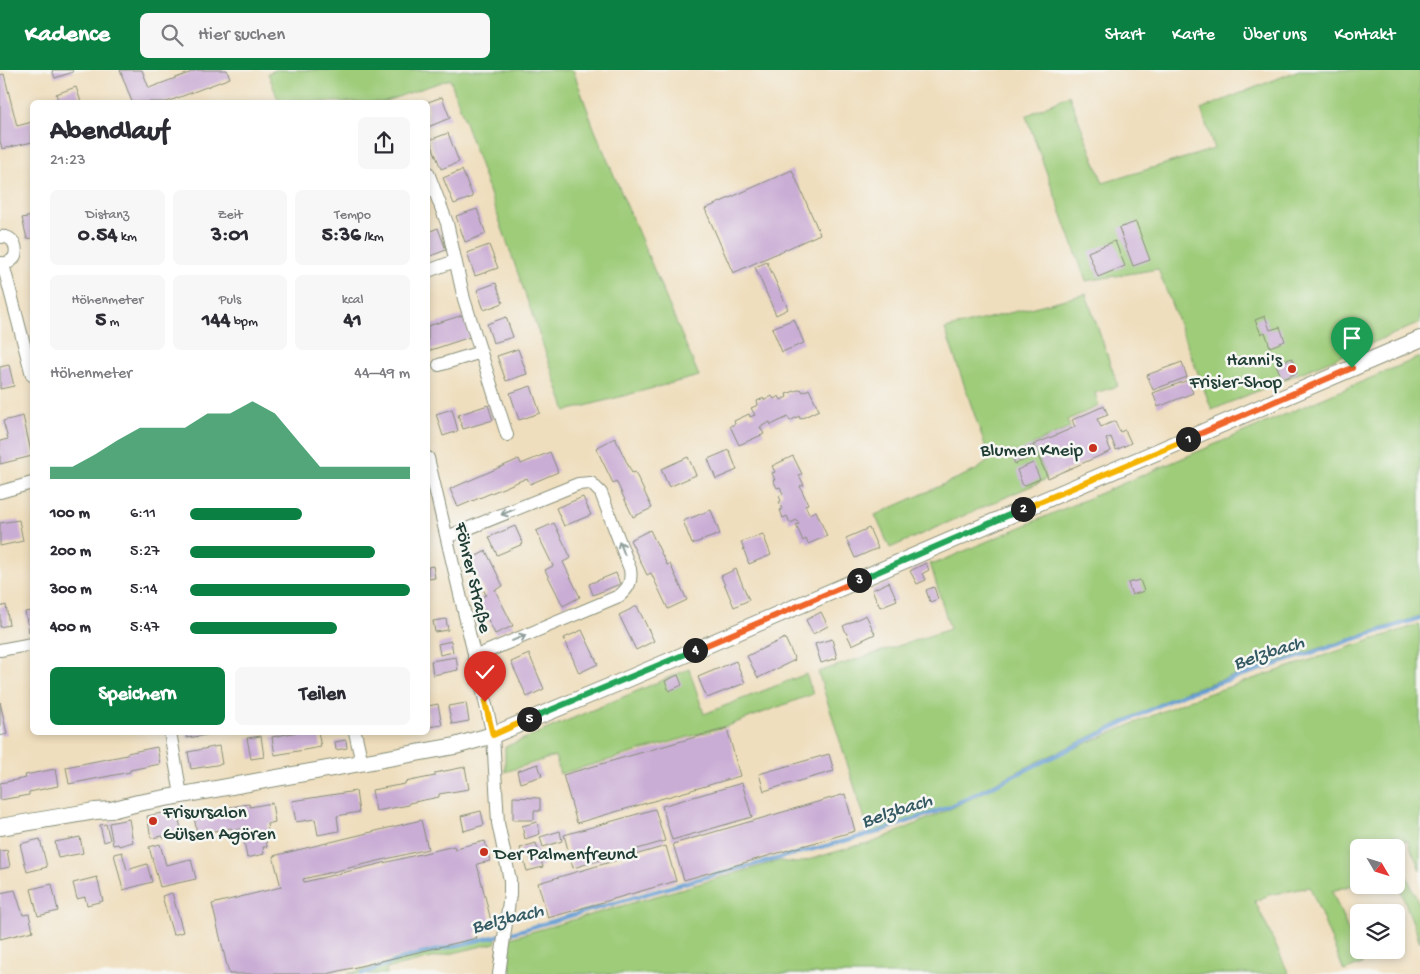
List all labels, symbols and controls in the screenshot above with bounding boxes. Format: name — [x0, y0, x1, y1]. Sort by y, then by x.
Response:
search box — [140, 13, 490, 58]
text: Kadence — [25, 21, 110, 50]
icon: search — [158, 21, 186, 49]
text: Hier suchen — [198, 24, 285, 47]
text: Start — [1105, 25, 1144, 46]
text: Karte — [1172, 25, 1215, 46]
text: Über uns — [1243, 25, 1306, 46]
text: Kontakt — [1334, 25, 1395, 46]
text: Abendlauf — [50, 116, 169, 149]
button: share — [358, 117, 410, 169]
text: 21:23 — [50, 152, 85, 171]
text: Distanz — [86, 207, 129, 224]
text: Zeit — [217, 207, 243, 224]
text: Tempo — [334, 207, 371, 224]
text: 0.54 — [78, 224, 117, 249]
text: 3:01 — [211, 224, 249, 249]
text: 5:36 — [322, 224, 361, 249]
text: km — [117, 229, 137, 246]
text: /km — [361, 229, 384, 246]
text: Höhenmeter — [71, 292, 143, 309]
text: Puls — [219, 292, 241, 309]
text: kcal — [342, 292, 364, 309]
text: 5 — [95, 309, 106, 334]
text: 144 — [202, 309, 230, 334]
text: 41 — [343, 309, 362, 334]
text: m — [106, 314, 119, 331]
text: bpm — [230, 314, 258, 331]
pin — [1331, 317, 1373, 368]
icon: arrive — [1338, 324, 1366, 352]
place label: Hanni's Frisier-Shop — [1189, 350, 1283, 395]
marker: Hanni's Frisier-Shop — [1286, 363, 1298, 375]
text: Höhenmeter — [50, 365, 132, 384]
text: 44–49 m — [354, 365, 410, 384]
pin: 1 — [1176, 426, 1200, 452]
text: 1 — [1186, 431, 1191, 448]
place label: Blumen Kneip — [980, 440, 1084, 463]
marker: Blumen Kneip — [1087, 442, 1099, 454]
pin: 2 — [1010, 496, 1036, 522]
text: 2 — [1020, 501, 1027, 518]
text: 100 m — [50, 505, 90, 524]
text: 6:11 — [130, 505, 156, 524]
one-way arrow — [501, 508, 516, 518]
street label: Föhrer Straße — [447, 519, 496, 635]
one-way arrow — [617, 541, 626, 557]
text: 200 m — [50, 543, 91, 562]
text: 5:27 — [130, 543, 160, 562]
pin: 3 — [846, 568, 872, 592]
text: 3 — [856, 572, 863, 589]
text: 300 m — [50, 581, 92, 600]
text: 5:14 — [130, 581, 157, 600]
text: 400 m — [50, 619, 91, 638]
text: 5:47 — [130, 619, 159, 638]
water label: Belzbach — [1231, 632, 1308, 677]
one-way arrow — [511, 633, 526, 642]
pin: 4 — [682, 638, 708, 662]
text: 4 — [692, 642, 699, 659]
pin — [464, 651, 506, 702]
icon: check — [471, 658, 499, 686]
button: Speichern — [50, 667, 225, 725]
button: Teilen — [235, 667, 410, 725]
pin: 5 — [516, 706, 542, 732]
text: 5 — [526, 711, 533, 728]
water label: Belzbach — [859, 790, 936, 835]
place label: Frisursalon Gülsen Agören — [162, 802, 276, 847]
marker: Frisursalon Gülsen Agören — [147, 815, 159, 827]
north arrow — [1350, 839, 1405, 894]
map controls — [1350, 839, 1405, 959]
place label: Der Palmenfreund — [492, 844, 638, 867]
marker: Der Palmenfreund — [478, 846, 490, 858]
water label: Belzbach — [470, 900, 546, 940]
button: layers — [1350, 904, 1405, 959]

